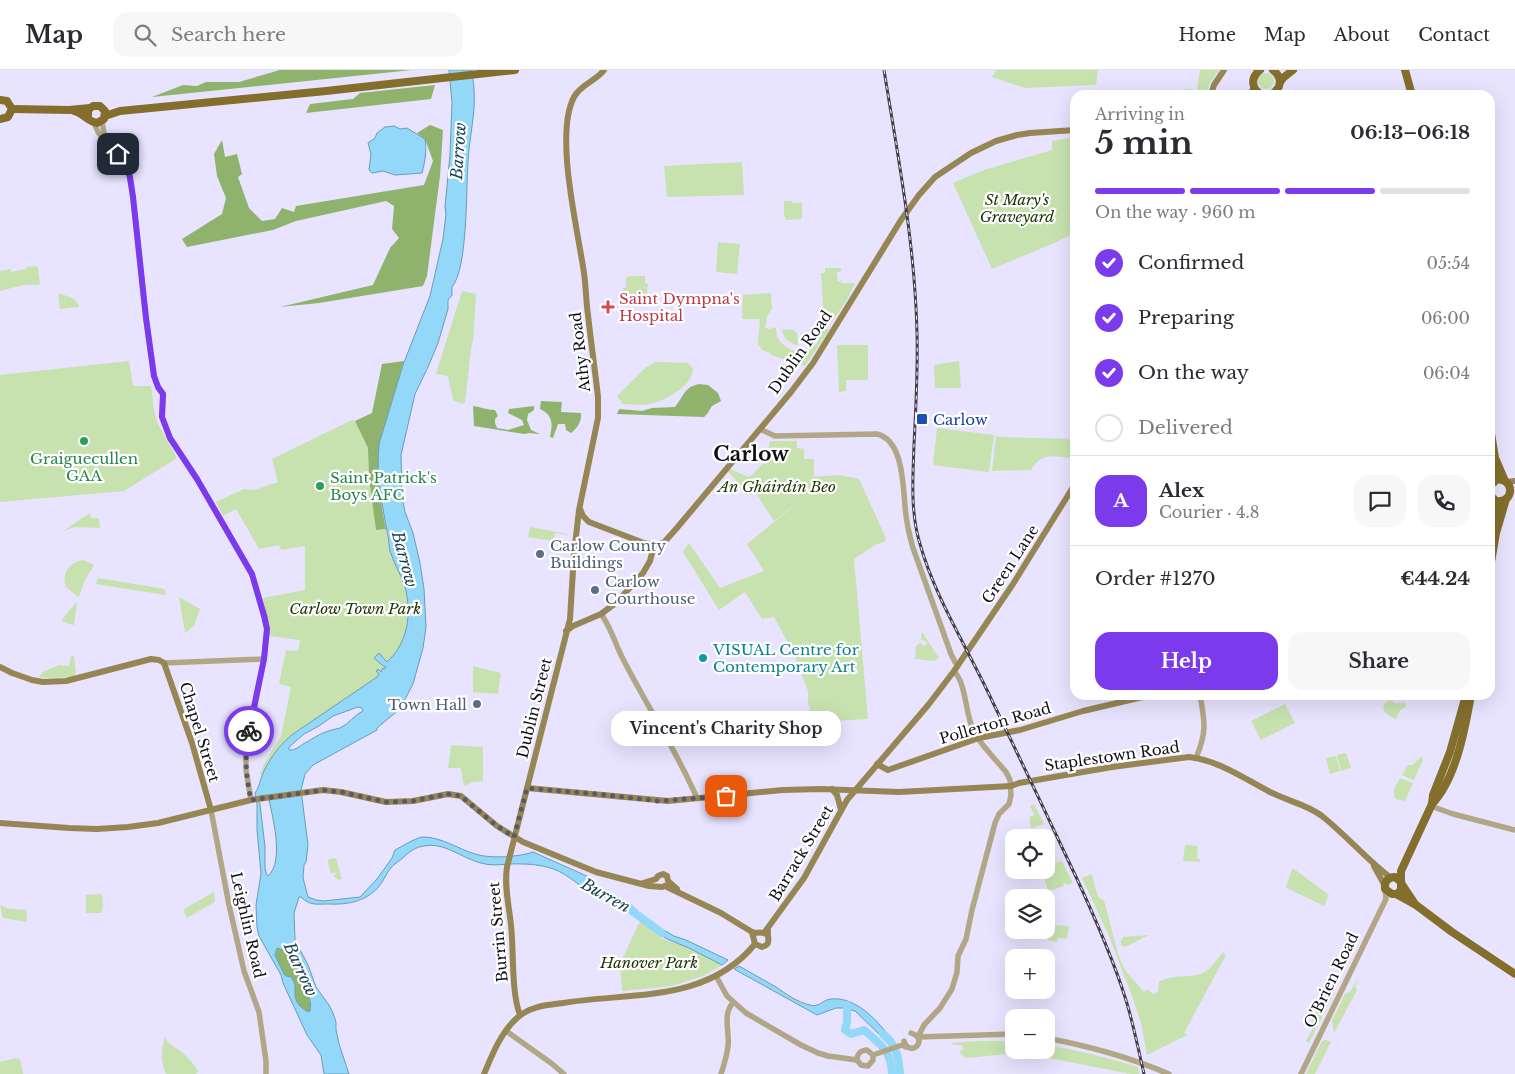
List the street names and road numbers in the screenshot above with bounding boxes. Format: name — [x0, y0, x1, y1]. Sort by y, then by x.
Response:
street label: Dublin Road — [764, 307, 836, 397]
street label: Athy Road — [566, 311, 594, 394]
street label: Green Lane — [978, 521, 1042, 607]
street label: Dublin Street — [512, 655, 556, 760]
street label: Chapel Street — [176, 680, 224, 785]
street label: Pollerton Road — [937, 698, 1053, 748]
street label: Staplestown Road — [1043, 737, 1181, 775]
street label: Barrack Street — [765, 801, 837, 905]
street label: Leighlin Road — [227, 870, 269, 980]
street label: Burrin Street — [484, 881, 512, 983]
street label: O'Brien Road — [1300, 929, 1362, 1031]

